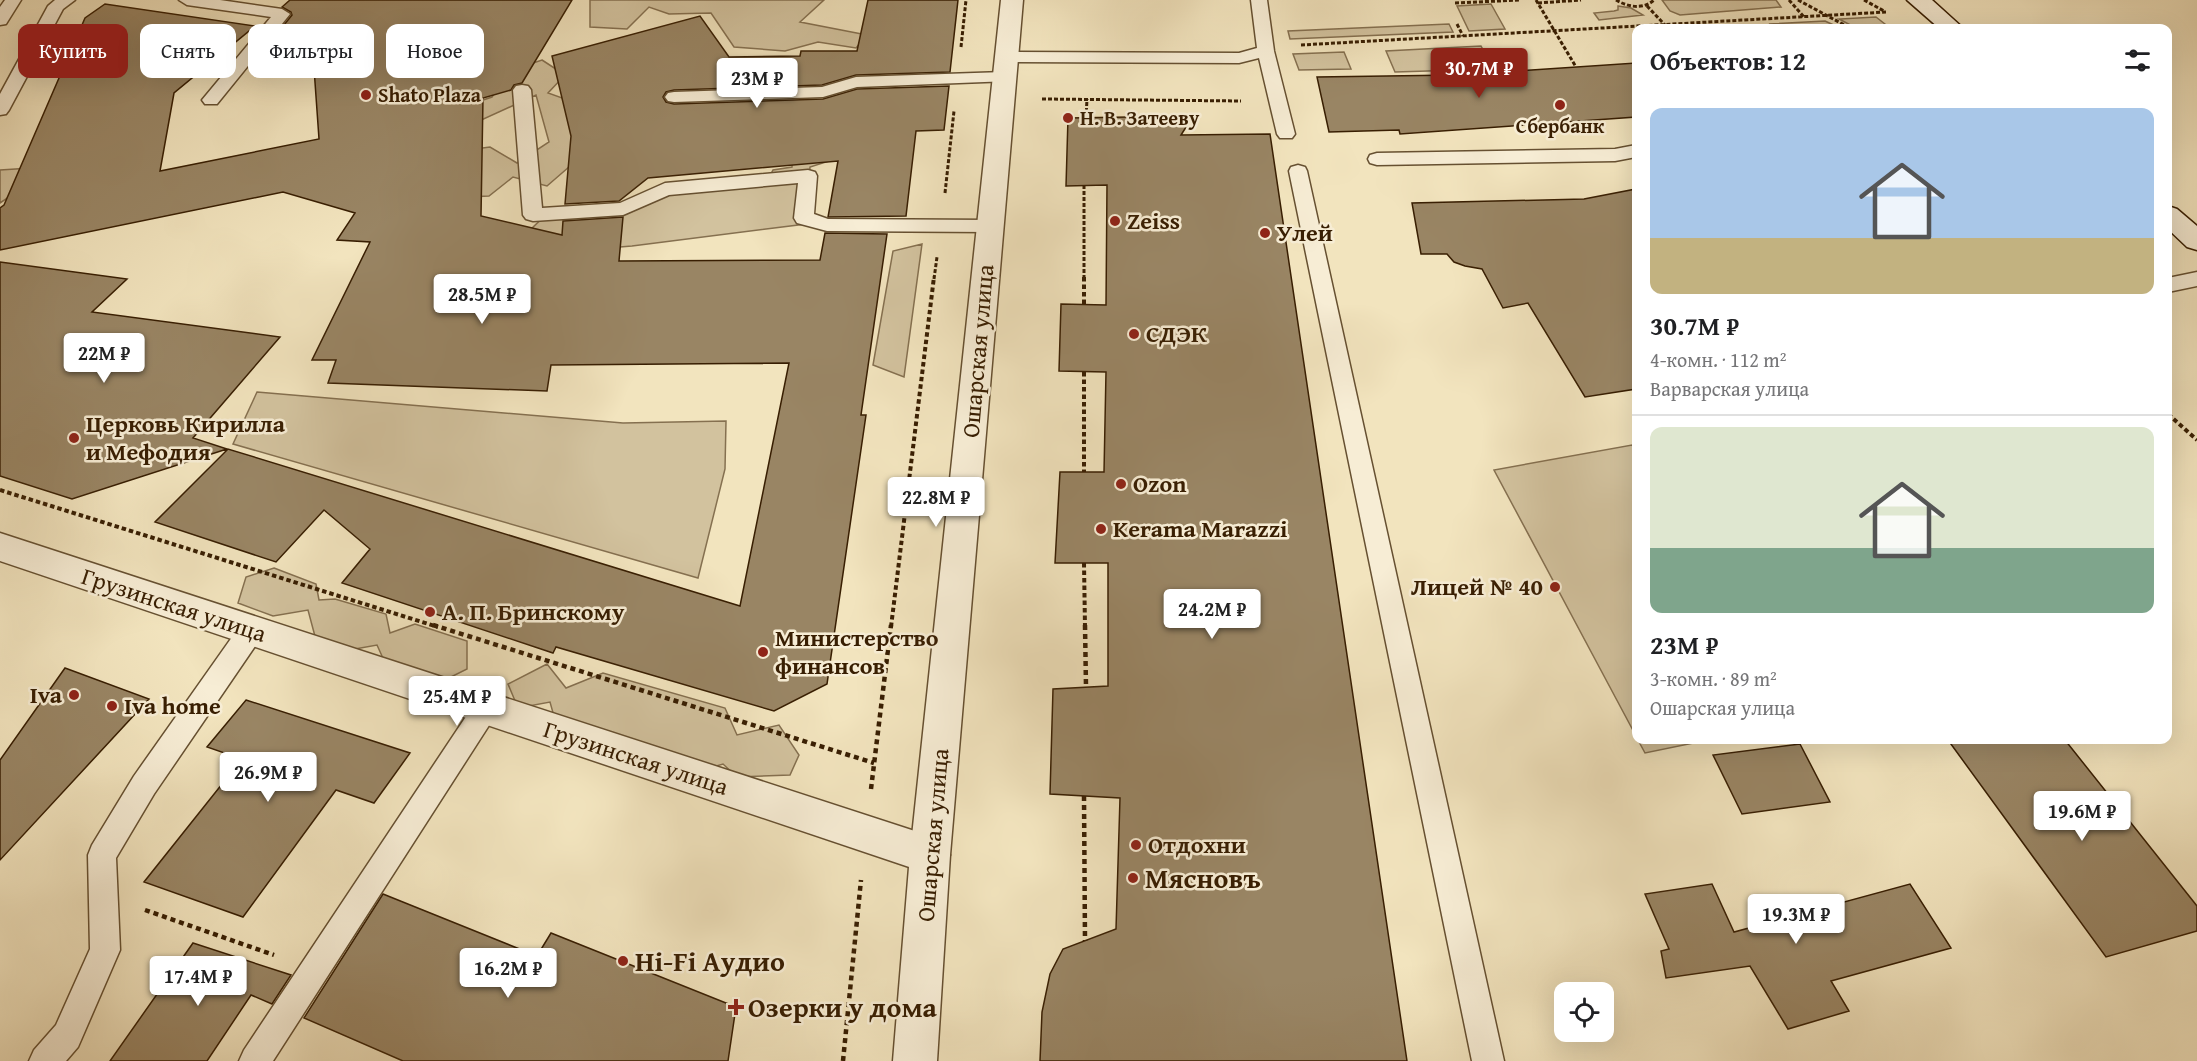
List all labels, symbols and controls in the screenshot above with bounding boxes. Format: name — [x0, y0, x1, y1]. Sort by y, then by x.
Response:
chip: Купить — [18, 24, 128, 78]
chip: Снять — [140, 24, 236, 78]
chip: Фильтры — [248, 24, 374, 78]
chip: Новое — [386, 24, 484, 78]
text: Объектов: 12 — [1650, 41, 1806, 80]
icon: filters — [2121, 44, 2154, 77]
pin: 30.7M ₽ — [1424, 48, 1534, 99]
text: 30.7M ₽ — [1445, 53, 1513, 82]
pin: 23M ₽ — [715, 58, 799, 109]
text: 23M ₽ — [731, 63, 783, 92]
place label: Shato Plaza — [378, 80, 482, 109]
marker: Shato Plaza — [359, 88, 373, 102]
marker: Сбербанк — [1553, 98, 1567, 112]
place label: Н. В. Затееву — [1080, 103, 1200, 132]
marker: Н. В. Затееву — [1061, 111, 1075, 125]
place label: Сбербанк — [1516, 111, 1605, 140]
icon: home — [1848, 147, 1956, 255]
place label: Zeiss — [1127, 203, 1180, 238]
marker: Zeiss — [1108, 214, 1122, 228]
place label: Улей — [1277, 215, 1333, 250]
marker: Улей — [1258, 226, 1272, 240]
street label: Ошарская улица — [952, 262, 1003, 439]
pin: 28.5M ₽ — [427, 274, 537, 325]
text: 28.5M ₽ — [448, 279, 516, 308]
text: 30.7M ₽ — [1650, 306, 1739, 345]
place label: СДЭК — [1146, 316, 1207, 351]
marker: СДЭК — [1127, 327, 1141, 341]
pin: 22M ₽ — [62, 333, 146, 384]
text: 22M ₽ — [78, 338, 130, 367]
text: 4-комн. · 112 m² — [1650, 345, 1786, 374]
text: Варварская улица — [1650, 374, 1809, 403]
place label: Церковь Кирилла и Мефодия — [86, 406, 286, 469]
marker: Церковь Кирилла и Мефодия — [67, 431, 81, 445]
place label: Ozon — [1133, 466, 1187, 501]
icon: home — [1848, 466, 1956, 574]
pin: 22.8M ₽ — [881, 477, 991, 528]
marker: Ozon — [1114, 477, 1128, 491]
text: 22.8M ₽ — [902, 482, 970, 511]
place label: Kerama Marazzi — [1113, 511, 1288, 546]
marker: Kerama Marazzi — [1094, 522, 1108, 536]
street label: Грузинская улица — [77, 558, 272, 651]
place label: Лицей № 40 — [1411, 569, 1543, 604]
marker: Лицей № 40 — [1548, 580, 1562, 594]
pin: 24.2M ₽ — [1157, 589, 1267, 640]
place label: А. П. Бринскому — [442, 594, 625, 629]
text: 24.2M ₽ — [1178, 594, 1246, 623]
marker: А. П. Бринскому — [423, 605, 437, 619]
place label: Министерство финансов — [775, 620, 939, 683]
text: 23M ₽ — [1650, 625, 1719, 664]
marker: Министерство финансов — [756, 645, 770, 659]
text: 3-комн. · 89 m² — [1650, 664, 1777, 693]
pin: 25.4M ₽ — [402, 676, 512, 727]
place label: Iva — [30, 677, 63, 712]
text: 25.4M ₽ — [423, 681, 491, 710]
marker: Iva — [67, 688, 81, 702]
place label: Iva home — [124, 688, 221, 723]
text: Ошарская улица — [1650, 693, 1795, 722]
marker: Iva home — [105, 699, 119, 713]
street label: Грузинская улица — [539, 711, 734, 804]
street label: Ошарская улица — [907, 746, 958, 923]
pin: 26.9M ₽ — [213, 752, 323, 803]
text: 26.9M ₽ — [234, 757, 302, 786]
pin: 19.6M ₽ — [2027, 791, 2137, 842]
text: 19.6M ₽ — [2048, 796, 2116, 825]
place label: Отдохни — [1148, 827, 1246, 862]
marker: Отдохни — [1129, 838, 1143, 852]
place label: Мясновъ — [1145, 857, 1261, 898]
marker: Мясновъ — [1126, 871, 1140, 885]
pin: 19.3M ₽ — [1741, 894, 1851, 945]
text: 19.3M ₽ — [1762, 899, 1830, 928]
place label: Hi-Fi Аудио — [635, 940, 785, 981]
pin: 16.2M ₽ — [453, 948, 563, 999]
text: 16.2M ₽ — [474, 953, 542, 982]
marker: Hi-Fi Аудио — [616, 954, 630, 968]
pin: 17.4M ₽ — [143, 956, 253, 1007]
text: 17.4M ₽ — [164, 961, 232, 990]
map controls — [1554, 982, 1614, 1042]
button: locate — [1554, 982, 1614, 1042]
place label: Озерки у дома — [748, 986, 938, 1027]
marker: Озерки у дома — [729, 1000, 743, 1014]

